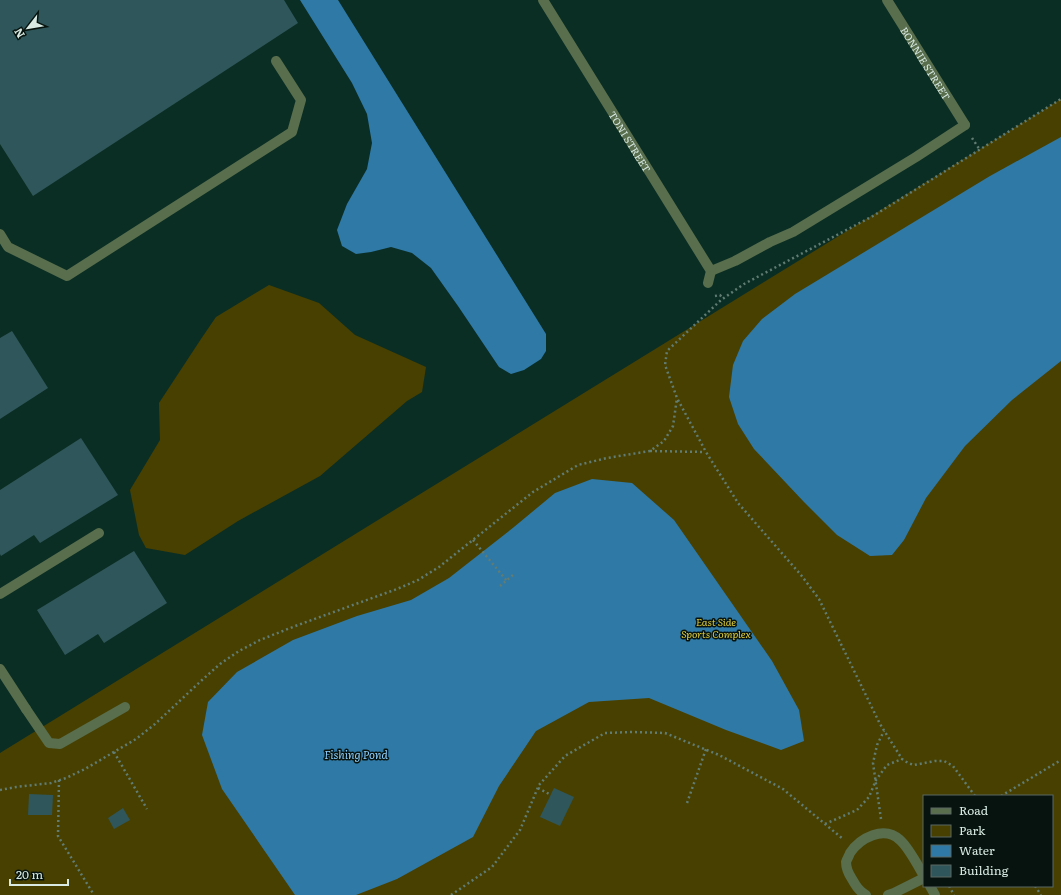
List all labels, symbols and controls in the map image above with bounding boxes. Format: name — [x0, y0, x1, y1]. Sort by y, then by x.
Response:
north arrow — [8, 8, 48, 48]
street label: BONNIE STREET — [898, 23, 955, 102]
text: N — [9, 26, 28, 42]
street label: TONI STREET — [606, 108, 655, 175]
park label: East Side Sports Complex — [681, 614, 751, 641]
water label: Fishing Pond — [324, 746, 389, 762]
legend — [923, 795, 1053, 887]
text: Road — [959, 801, 989, 819]
text: Park — [959, 821, 986, 839]
text: Water — [959, 841, 995, 859]
scale bar — [10, 861, 68, 887]
text: Building — [959, 861, 1009, 879]
text: 20 m — [16, 865, 43, 883]

